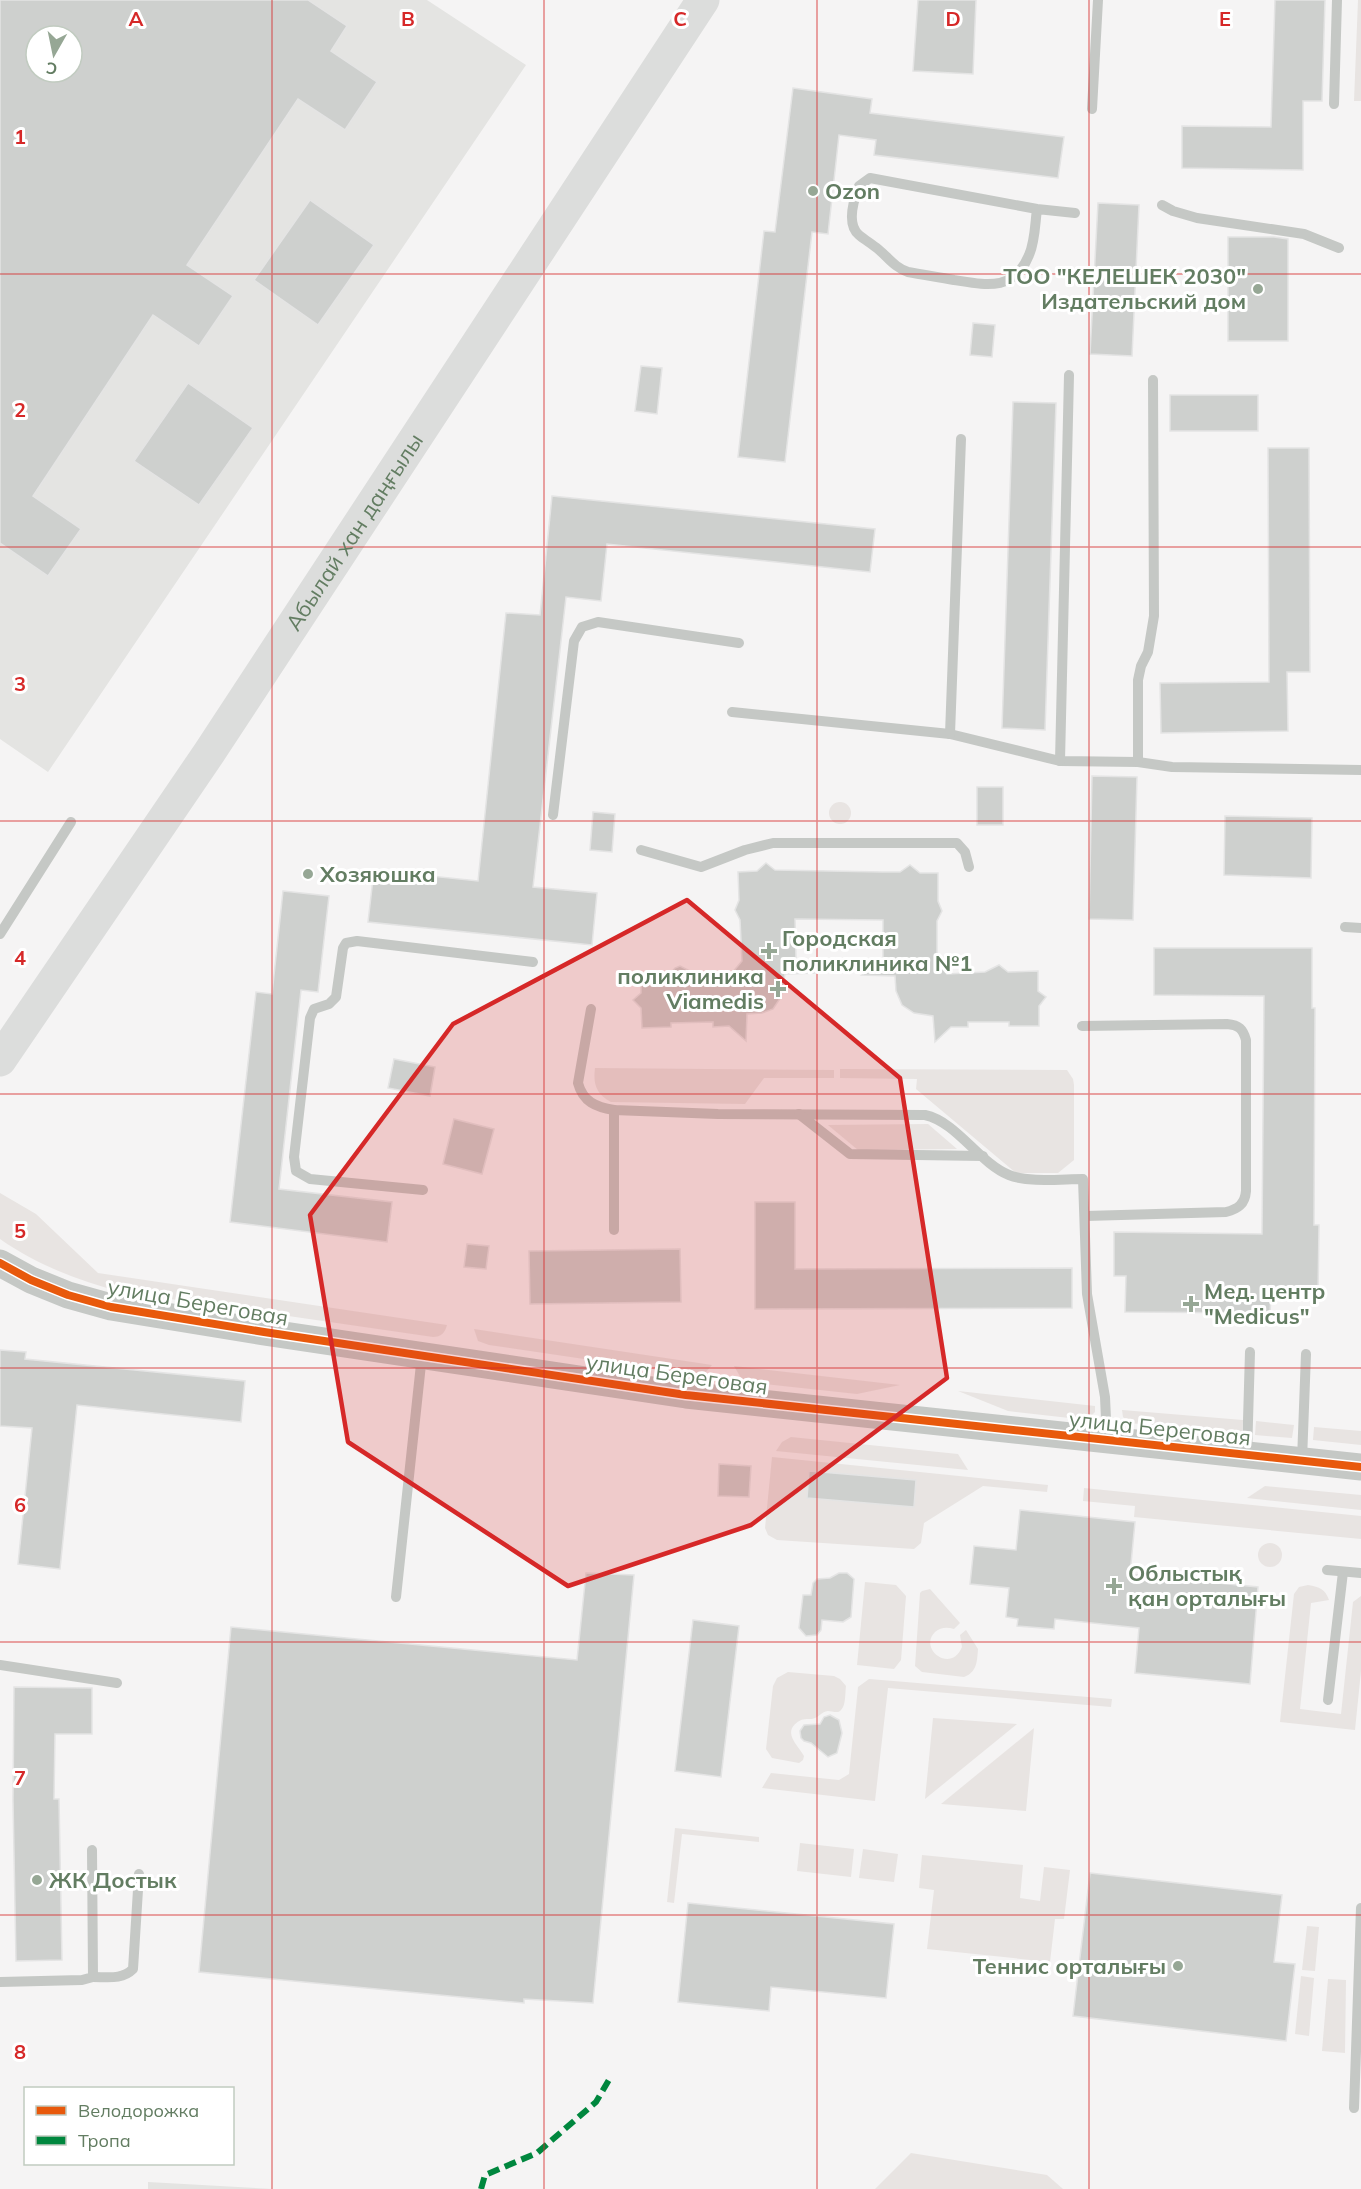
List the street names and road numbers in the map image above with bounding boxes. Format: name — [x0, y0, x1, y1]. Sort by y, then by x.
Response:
street label: Абылай хан даңғылы — [279, 428, 429, 636]
street label: улица Береговая — [106, 1272, 290, 1332]
street label: улица Береговая — [584, 1347, 770, 1401]
street label: улица Береговая — [1068, 1405, 1252, 1451]

